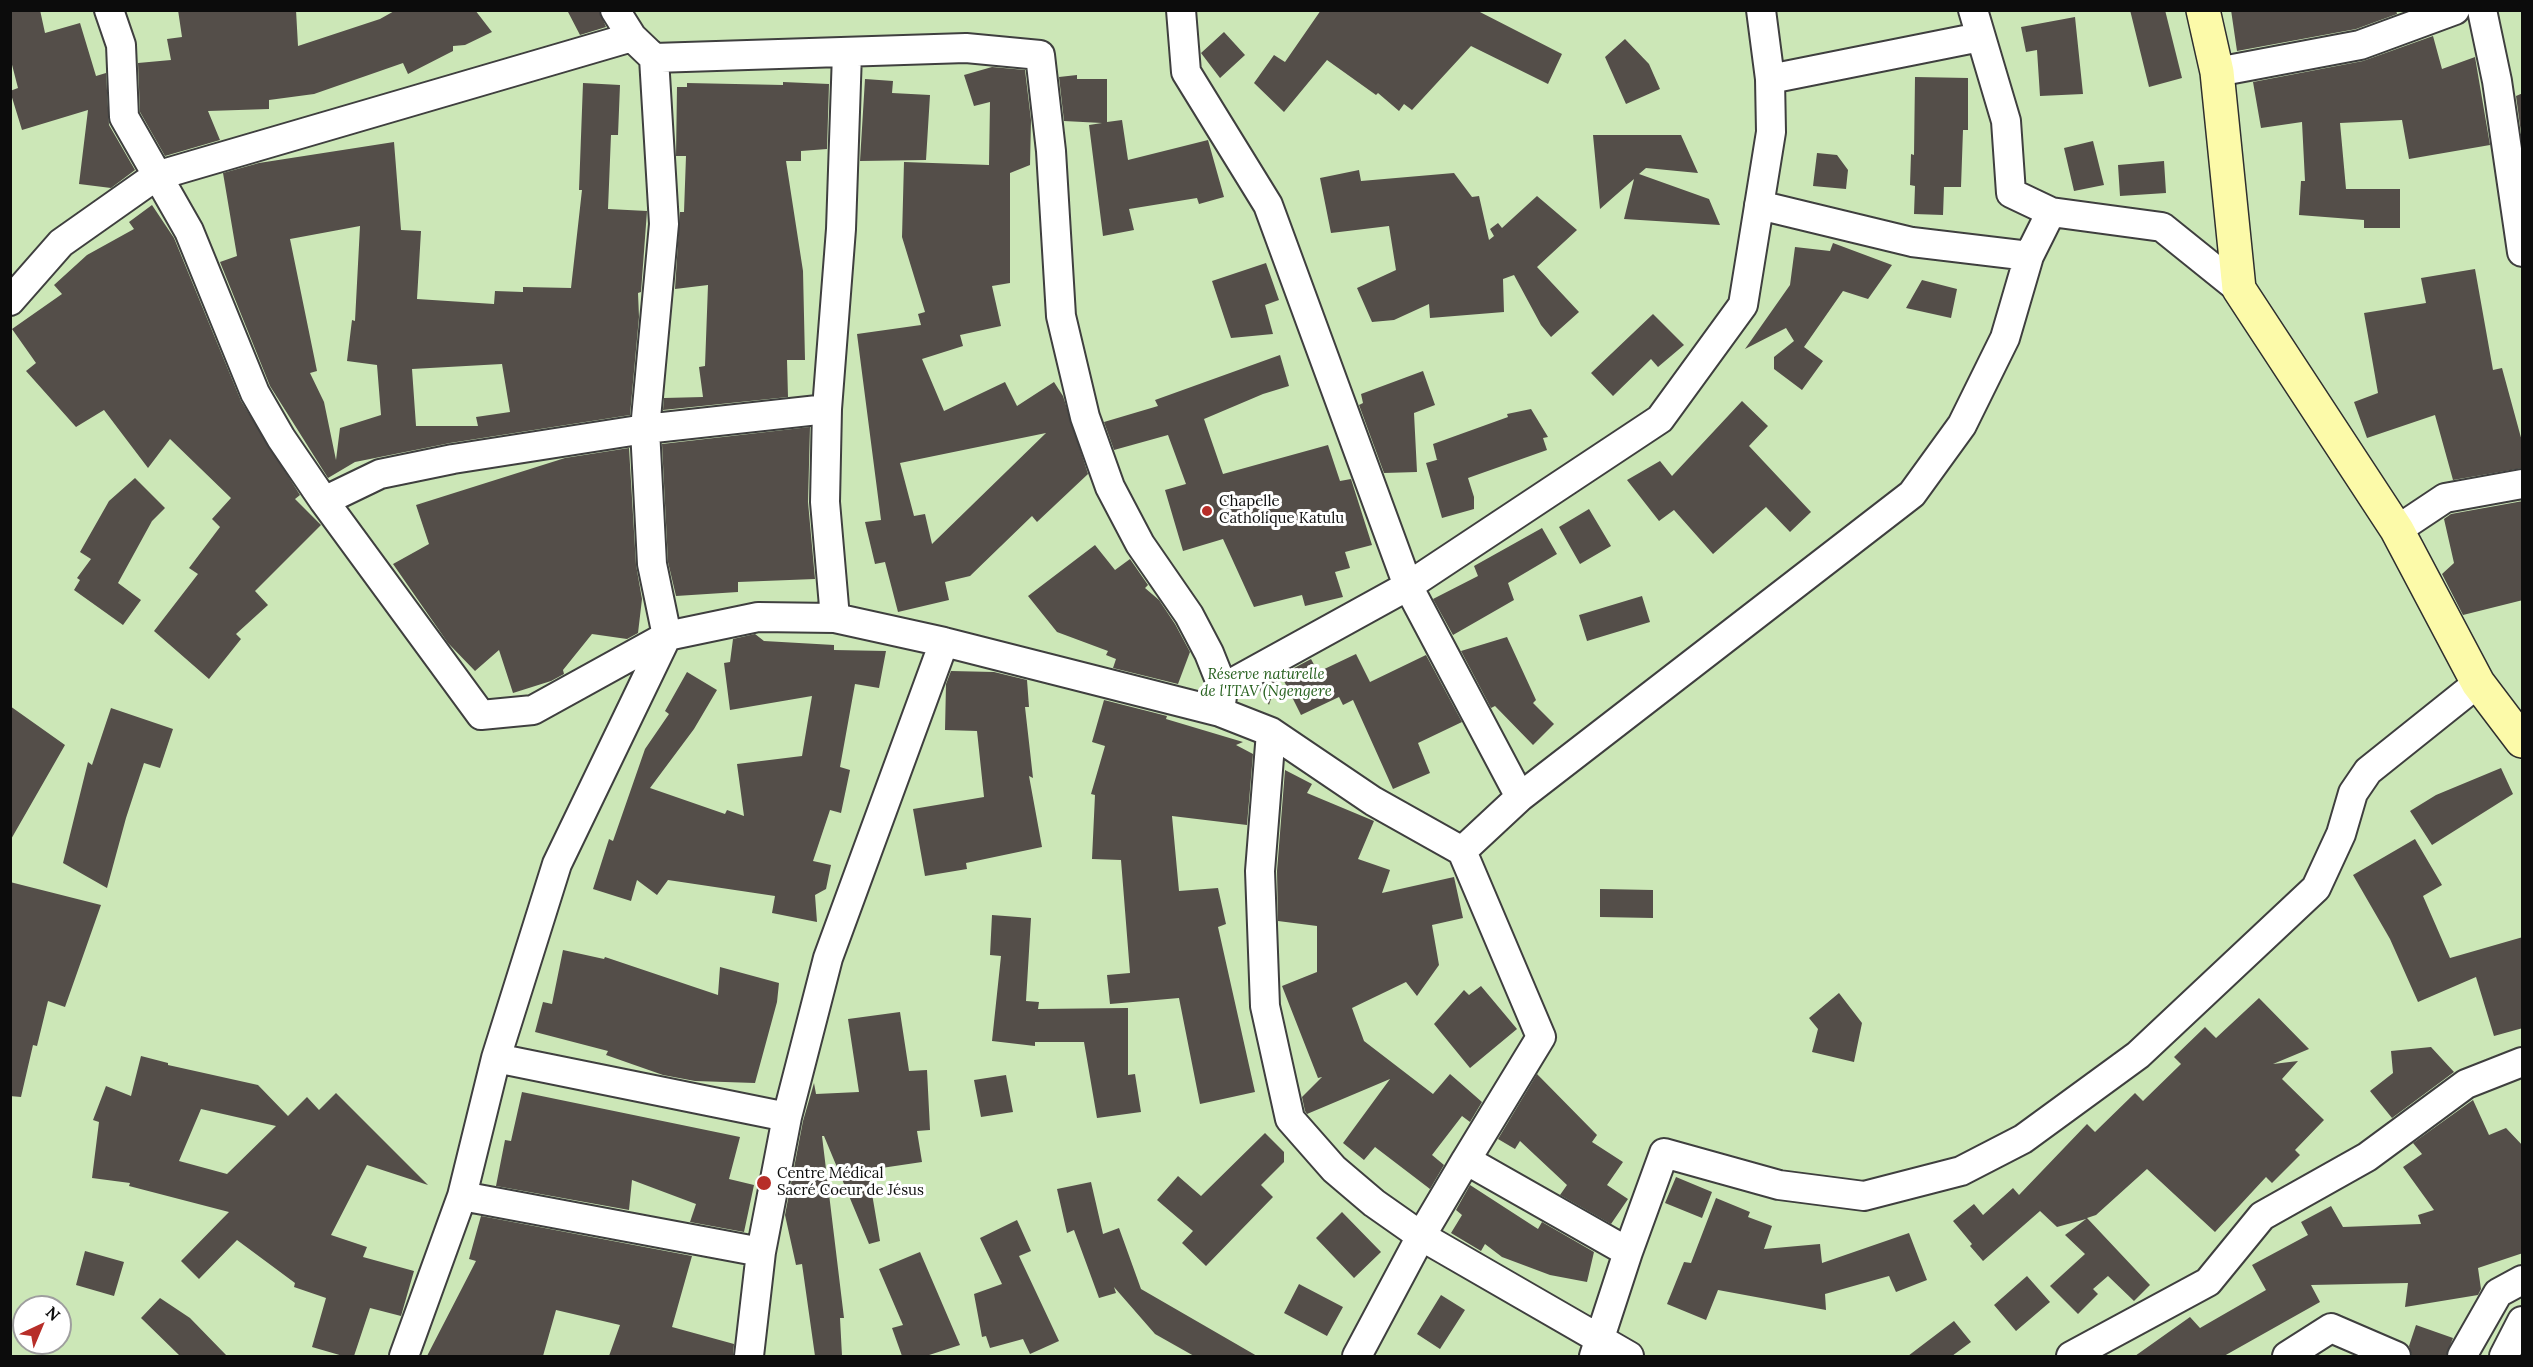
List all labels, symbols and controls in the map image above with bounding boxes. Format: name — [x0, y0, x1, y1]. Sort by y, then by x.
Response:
place label: Chapelle Catholique Katulu — [1219, 493, 1344, 528]
marker: Chapelle Catholique Katulu — [1200, 504, 1214, 518]
park label: Réserve naturelle de l'ITAV (Ngengere — [1200, 666, 1332, 701]
place label: Centre Médical Sacré Coeur de Jésus — [777, 1165, 924, 1200]
marker: Centre Médical Sacré Coeur de Jésus — [755, 1174, 773, 1192]
north arrow — [12, 1295, 72, 1355]
text: N — [42, 1302, 65, 1325]

